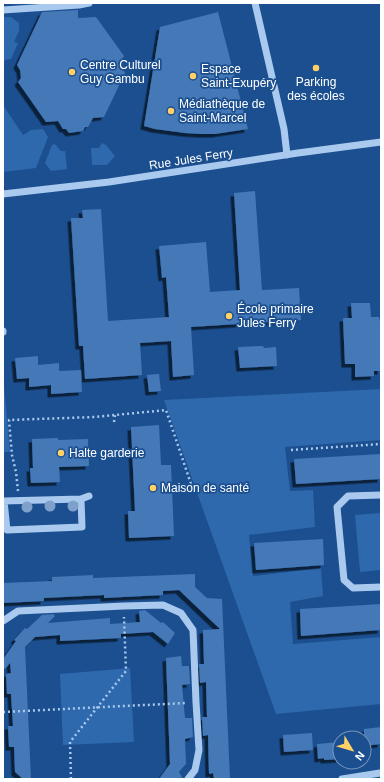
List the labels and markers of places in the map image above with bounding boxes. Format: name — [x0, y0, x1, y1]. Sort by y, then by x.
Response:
place label: Centre Culturel Guy Gambu — [80, 58, 161, 86]
place label: Espace Saint-Exupéry — [201, 62, 276, 90]
marker: Parking des écoles — [311, 63, 321, 73]
marker: Centre Culturel Guy Gambu — [67, 67, 77, 77]
marker: Espace Saint-Exupéry — [188, 71, 198, 81]
place label: Parking des écoles — [287, 75, 345, 103]
place label: Médiathèque de Saint-Marcel — [179, 97, 265, 125]
marker: Médiathèque de Saint-Marcel — [166, 106, 176, 116]
place label: École primaire Jules Ferry — [237, 301, 314, 330]
marker: École primaire Jules Ferry — [224, 311, 234, 321]
place label: Halte garderie — [69, 446, 145, 460]
marker: Halte garderie — [56, 448, 66, 458]
place label: Maison de santé — [161, 481, 249, 495]
marker: Maison de santé — [148, 483, 158, 493]

